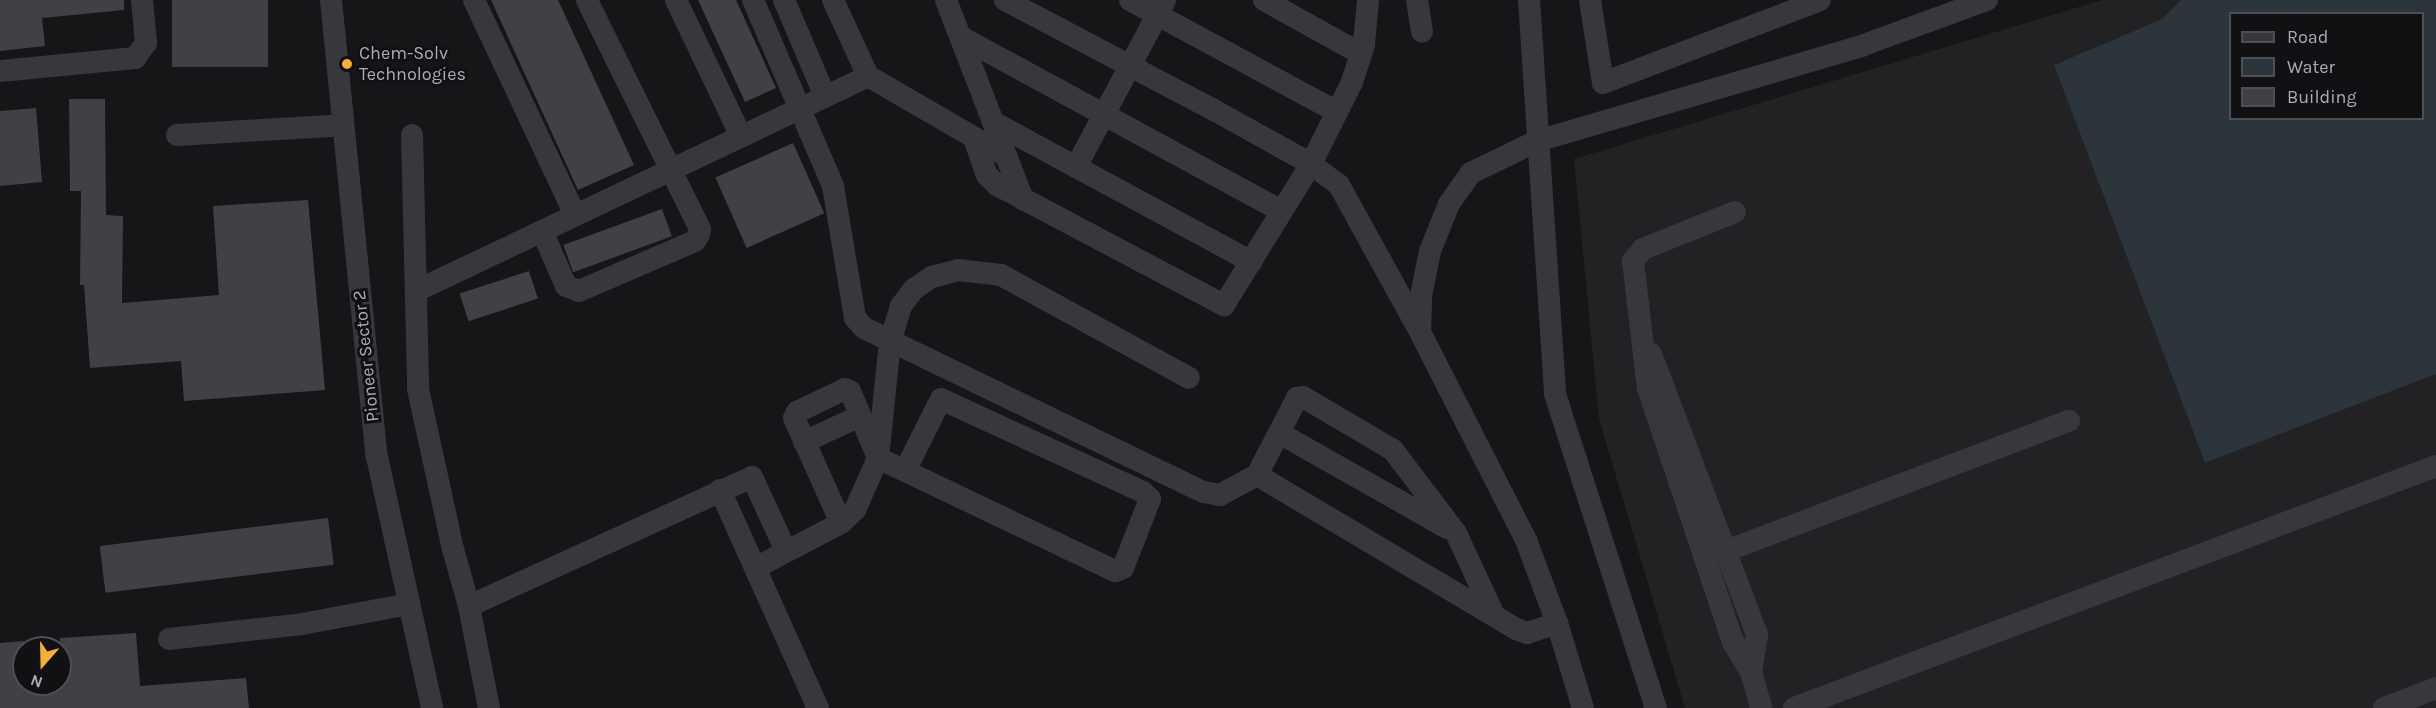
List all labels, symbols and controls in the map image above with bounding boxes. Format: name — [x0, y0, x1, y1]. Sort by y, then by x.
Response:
legend — [2229, 12, 2424, 120]
text: Road — [2287, 26, 2328, 48]
place label: Chem-Solv Technologies — [359, 43, 466, 86]
text: Water — [2287, 56, 2335, 78]
marker: Chem-Solv Technologies — [340, 57, 354, 71]
text: Building — [2287, 86, 2357, 108]
street label: Pioneer Sector 2 — [348, 289, 384, 423]
north arrow — [12, 636, 72, 696]
text: N — [28, 671, 45, 692]

